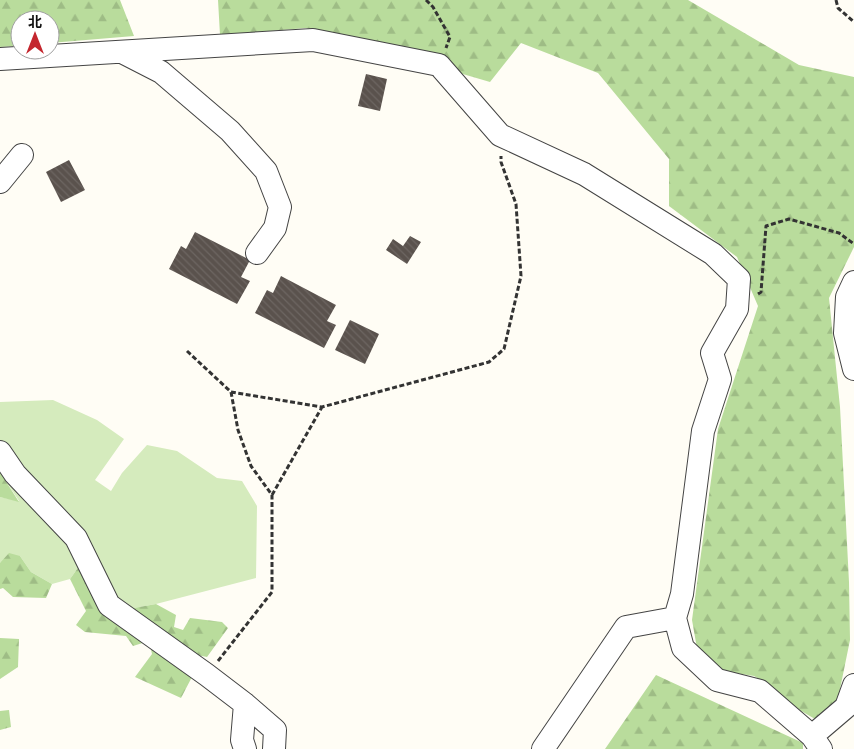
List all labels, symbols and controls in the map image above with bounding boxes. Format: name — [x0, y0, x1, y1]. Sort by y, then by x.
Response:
north arrow — [10, 10, 60, 60]
text: 北 — [28, 11, 42, 31]

